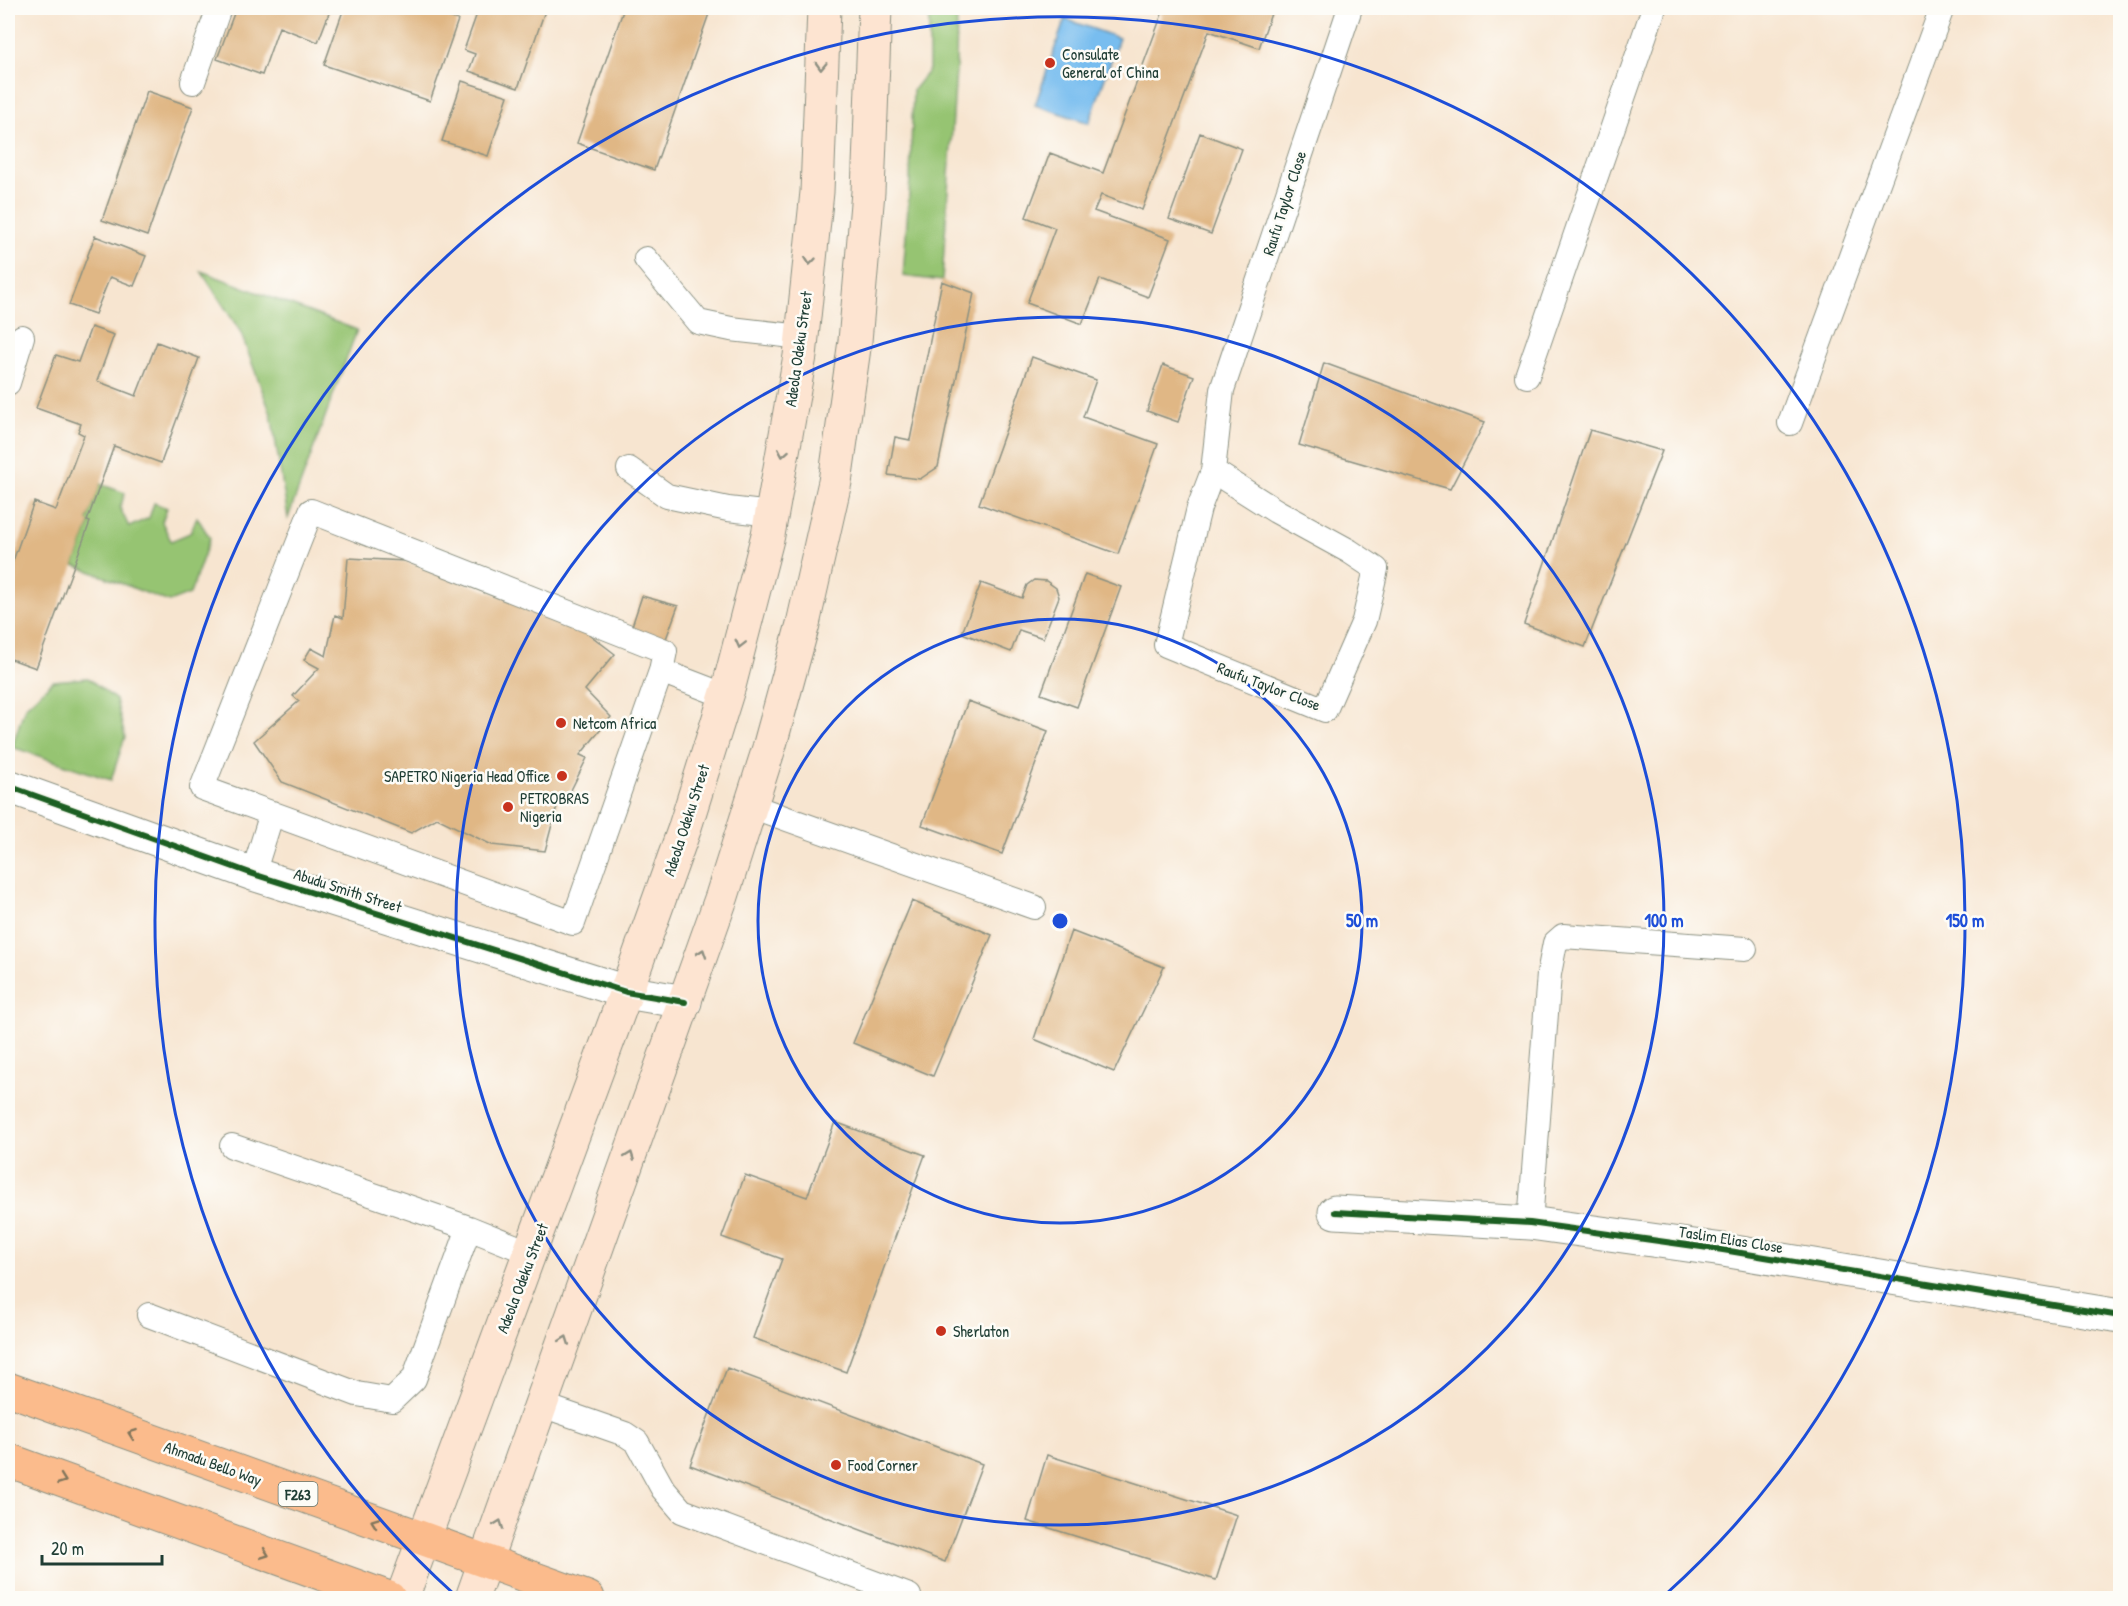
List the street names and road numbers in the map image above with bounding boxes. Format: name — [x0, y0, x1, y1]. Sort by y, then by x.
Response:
street label: Raufu Taylor Close — [1257, 147, 1311, 258]
street label: Adeola Odeku Street — [779, 289, 817, 408]
street label: Raufu Taylor Close — [1214, 656, 1324, 716]
street label: Adeola Odeku Street — [658, 761, 715, 879]
street label: Abudu Smith Street — [291, 862, 405, 918]
street label: Adeola Odeku Street — [491, 1219, 553, 1336]
street label: Taslim Elias Close — [1677, 1220, 1785, 1258]
street label: Ahmadu Bello Way — [161, 1435, 265, 1491]
road number: F263 — [278, 1482, 318, 1506]

